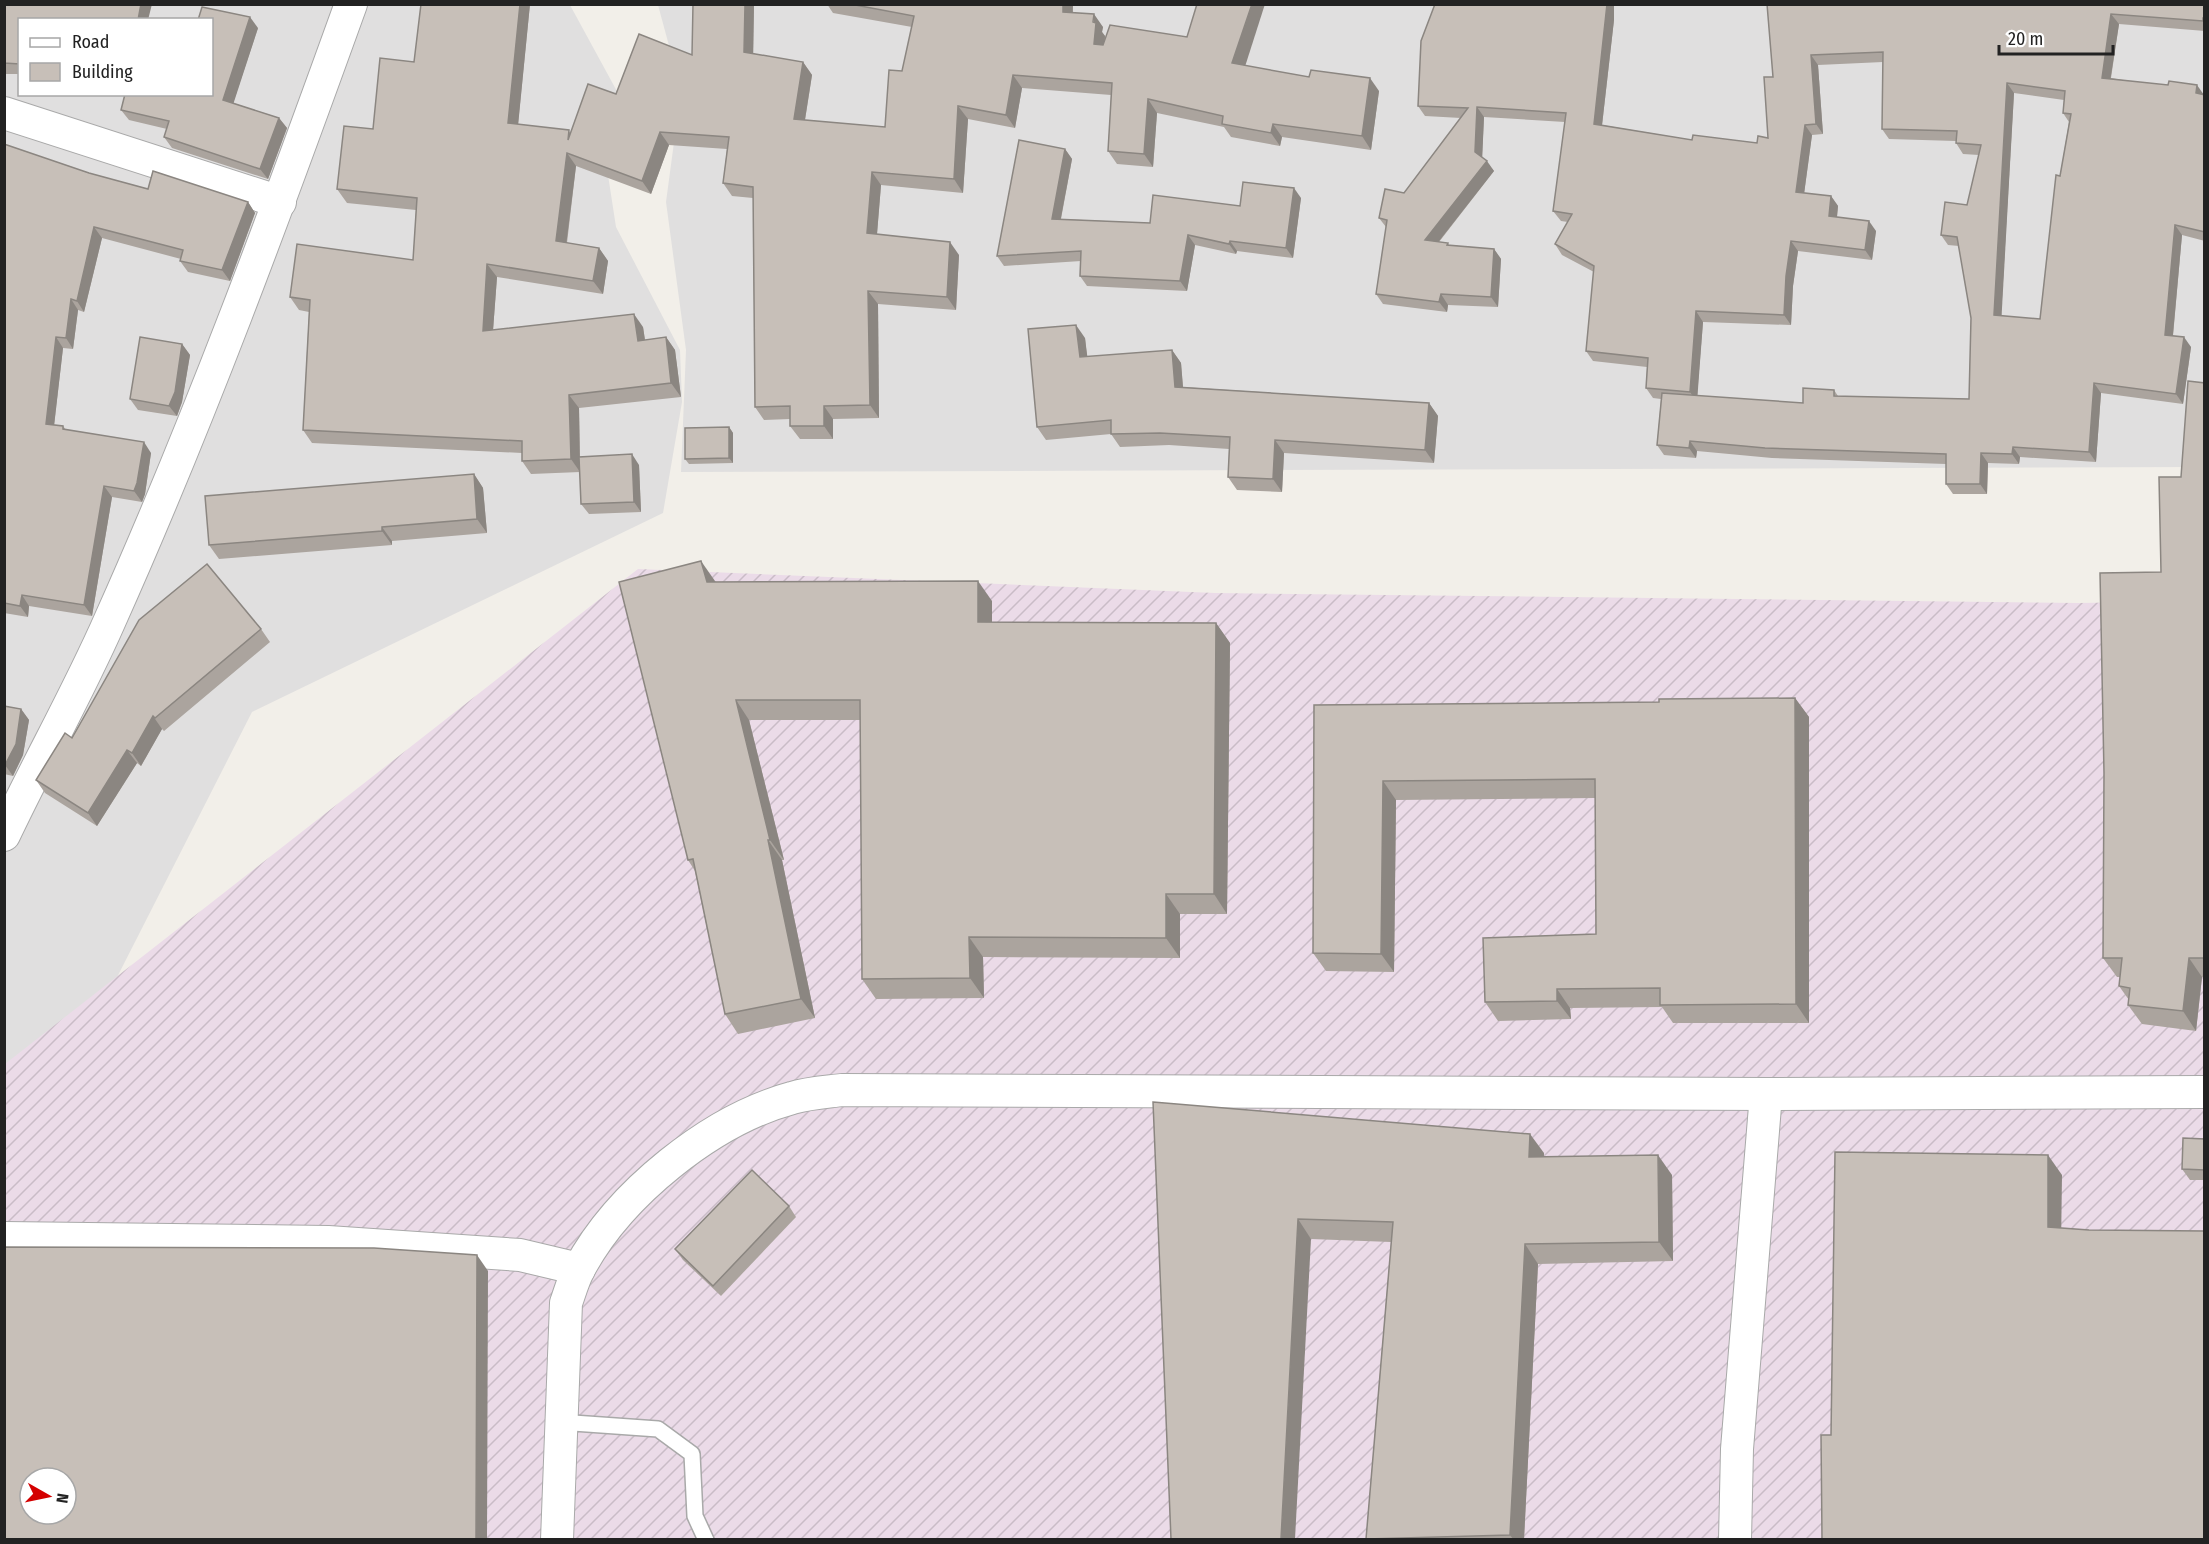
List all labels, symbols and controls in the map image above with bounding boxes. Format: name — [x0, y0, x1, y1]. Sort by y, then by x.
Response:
legend — [18, 18, 213, 96]
scale bar — [1999, 18, 2113, 56]
text: 20 m — [2008, 28, 2043, 50]
text: Road — [72, 31, 109, 53]
text: Building — [72, 61, 133, 83]
north arrow — [18, 1466, 78, 1526]
text: N — [52, 1492, 72, 1504]

